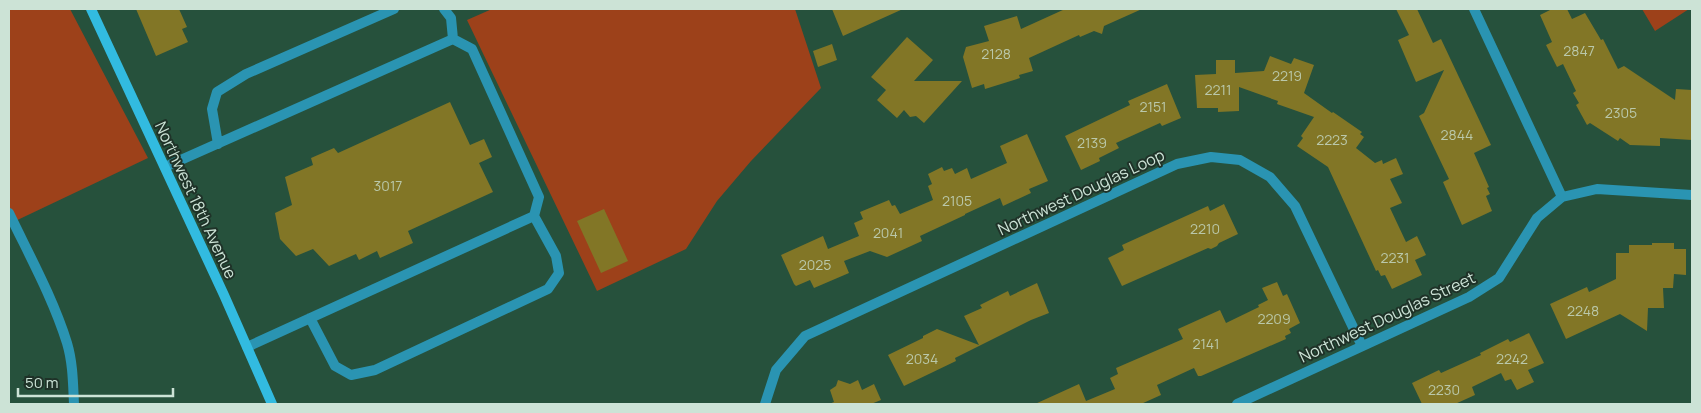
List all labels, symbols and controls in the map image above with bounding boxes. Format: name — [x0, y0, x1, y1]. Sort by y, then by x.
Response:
house number: 2847 — [1563, 41, 1595, 60]
house number: 2128 — [981, 44, 1011, 63]
house number: 2219 — [1272, 66, 1302, 85]
house number: 2211 — [1205, 80, 1231, 99]
house number: 2151 — [1140, 97, 1167, 116]
house number: 2305 — [1605, 103, 1637, 122]
street label: Northwest 18th Avenue — [150, 118, 242, 282]
house number: 2844 — [1441, 125, 1473, 144]
house number: 2223 — [1316, 130, 1348, 149]
house number: 2139 — [1077, 133, 1107, 152]
street label: Northwest Douglas Loop — [994, 144, 1168, 240]
house number: 3017 — [374, 176, 402, 195]
house number: 2105 — [942, 191, 972, 210]
house number: 2210 — [1190, 219, 1220, 238]
house number: 2041 — [873, 223, 903, 242]
house number: 2231 — [1380, 248, 1410, 267]
house number: 2025 — [799, 255, 831, 274]
street label: Northwest Douglas Street — [1295, 266, 1479, 368]
house number: 2248 — [1567, 301, 1599, 320]
house number: 2209 — [1257, 309, 1291, 328]
house number: 2141 — [1192, 334, 1220, 353]
house number: 2034 — [906, 349, 938, 368]
house number: 2242 — [1496, 349, 1528, 368]
scale bar — [18, 366, 172, 398]
text: 50 m — [25, 372, 59, 393]
house number: 2230 — [1428, 380, 1460, 399]

